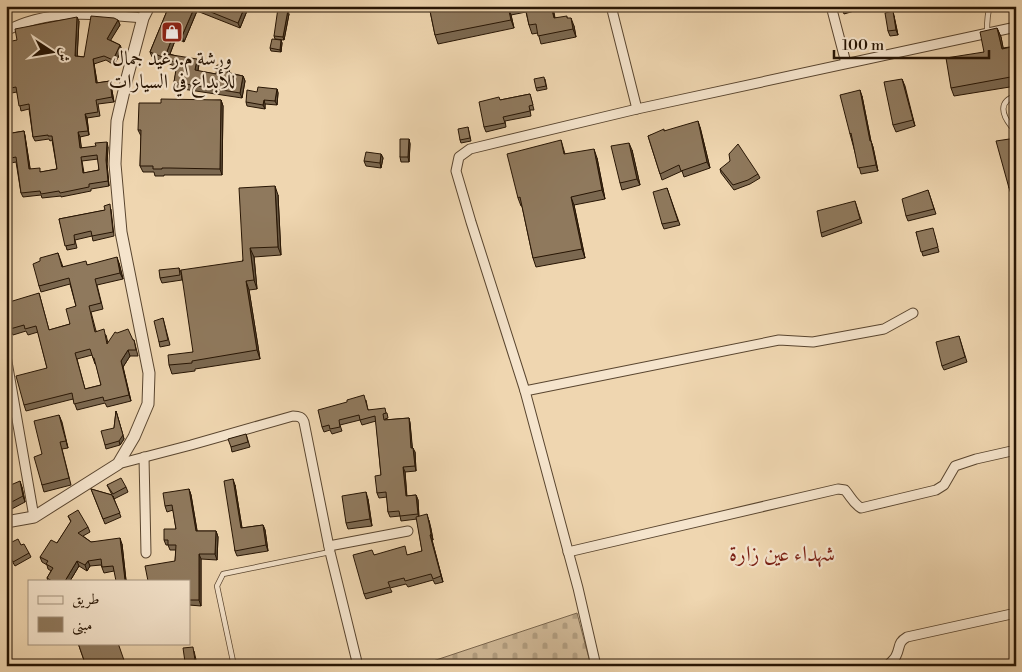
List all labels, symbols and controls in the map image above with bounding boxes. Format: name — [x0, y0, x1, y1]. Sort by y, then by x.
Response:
shop icon: ورشة م.رغيد جمال للأبداع في السيارات — [160, 20, 184, 44]
north arrow — [28, 28, 78, 78]
scale bar — [834, 28, 990, 60]
text: 100 m — [842, 36, 884, 55]
text: ش — [53, 46, 74, 63]
place label: ورشة م.رغيد جمال للأبداع في السيارات — [109, 47, 235, 99]
district label: شهداء عين زارة — [729, 541, 835, 568]
legend — [28, 580, 190, 644]
text: طريق — [72, 590, 99, 609]
text: مبنى — [72, 616, 92, 636]

